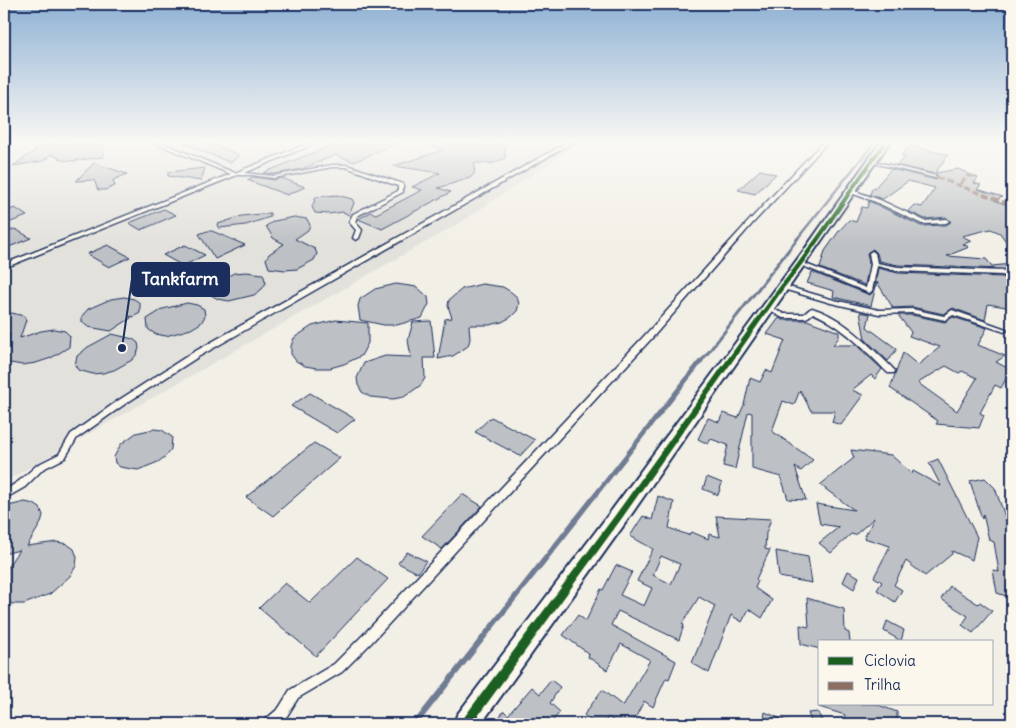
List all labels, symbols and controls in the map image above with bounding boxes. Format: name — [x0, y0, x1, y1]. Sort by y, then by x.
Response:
callout: Tankfarm — [132, 263, 229, 296]
text: Tankfarm — [141, 267, 219, 290]
legend — [818, 640, 994, 706]
text: Ciclovia — [864, 651, 916, 670]
text: Trilha — [864, 675, 901, 694]

